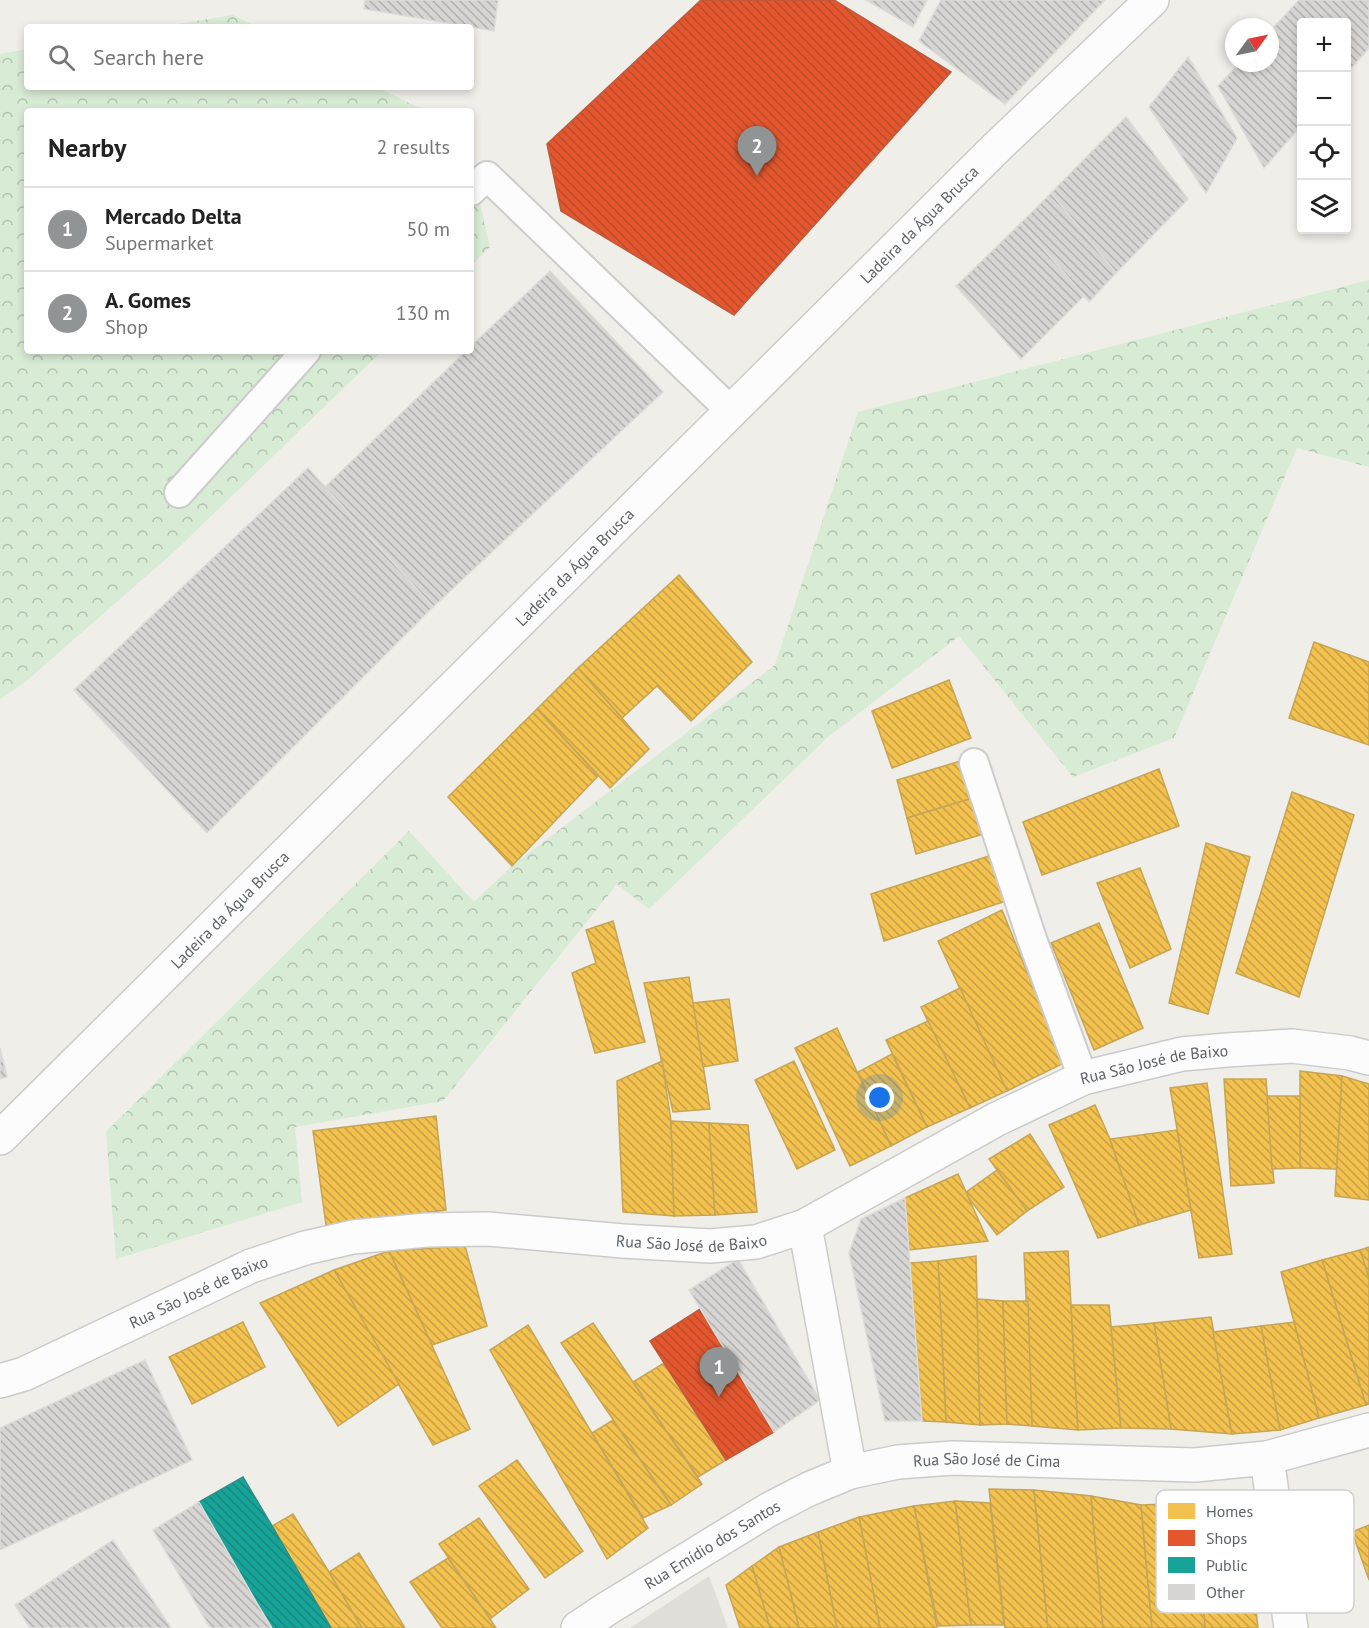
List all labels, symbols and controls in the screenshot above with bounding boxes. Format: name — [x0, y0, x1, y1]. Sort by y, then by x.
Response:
north arrow — [1225, 18, 1279, 72]
map controls — [1297, 18, 1351, 234]
button: + — [1297, 18, 1351, 72]
search box — [24, 24, 474, 90]
icon: search — [45, 41, 78, 74]
text: Search here — [93, 43, 204, 71]
button: − — [1297, 72, 1351, 126]
pin: 2 — [738, 126, 777, 176]
button: locate — [1297, 126, 1351, 180]
text: Nearby — [48, 131, 126, 164]
text: 2 results — [377, 134, 450, 160]
street label: Ladeira da Água Brusca — [856, 161, 983, 287]
button: layers — [1297, 180, 1351, 234]
text: Mercado Delta — [105, 202, 242, 230]
text: 1 — [62, 216, 73, 242]
text: 50 m — [407, 216, 450, 242]
text: Supermarket — [105, 230, 213, 256]
text: A. Gomes — [105, 286, 191, 314]
text: 2 — [62, 300, 73, 326]
text: 130 m — [396, 300, 450, 326]
text: Shop — [105, 314, 148, 340]
street label: Ladeira da Água Brusca — [511, 504, 638, 630]
street label: Ladeira da Água Brusca — [166, 847, 293, 973]
street label: Rua São José de Baixo — [1078, 1040, 1229, 1088]
your location — [865, 1083, 894, 1112]
street label: Rua São José de Baixo — [615, 1229, 769, 1256]
street label: Rua São José de Baixo — [126, 1251, 270, 1333]
pin: 1 — [700, 1348, 738, 1397]
street label: Rua São José de Cima — [912, 1448, 1061, 1471]
legend — [1156, 1490, 1354, 1613]
street label: Rua Emídio dos Santos — [640, 1495, 784, 1594]
text: Homes — [1206, 1501, 1253, 1521]
text: Shops — [1206, 1528, 1247, 1548]
text: Public — [1206, 1555, 1248, 1575]
text: Other — [1206, 1582, 1245, 1602]

